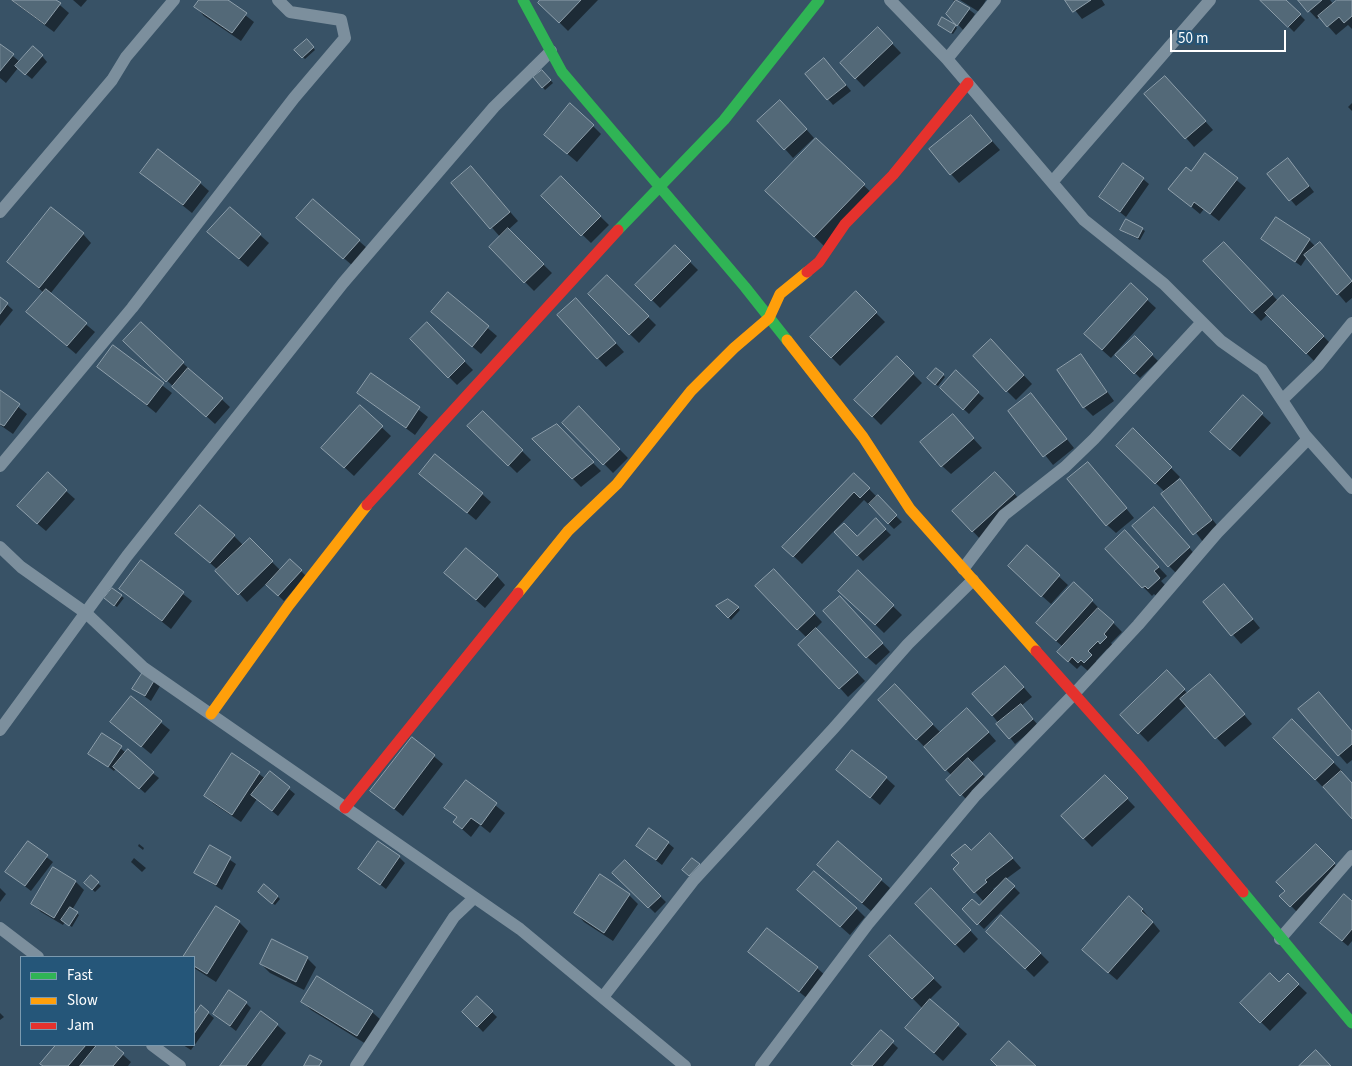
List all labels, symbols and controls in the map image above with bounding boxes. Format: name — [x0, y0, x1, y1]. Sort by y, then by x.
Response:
scale bar — [1172, 20, 1288, 52]
text: 50 m — [1178, 28, 1208, 49]
legend — [20, 956, 195, 1046]
text: Fast — [67, 965, 93, 986]
text: Slow — [67, 990, 98, 1011]
text: Jam — [67, 1015, 94, 1036]

